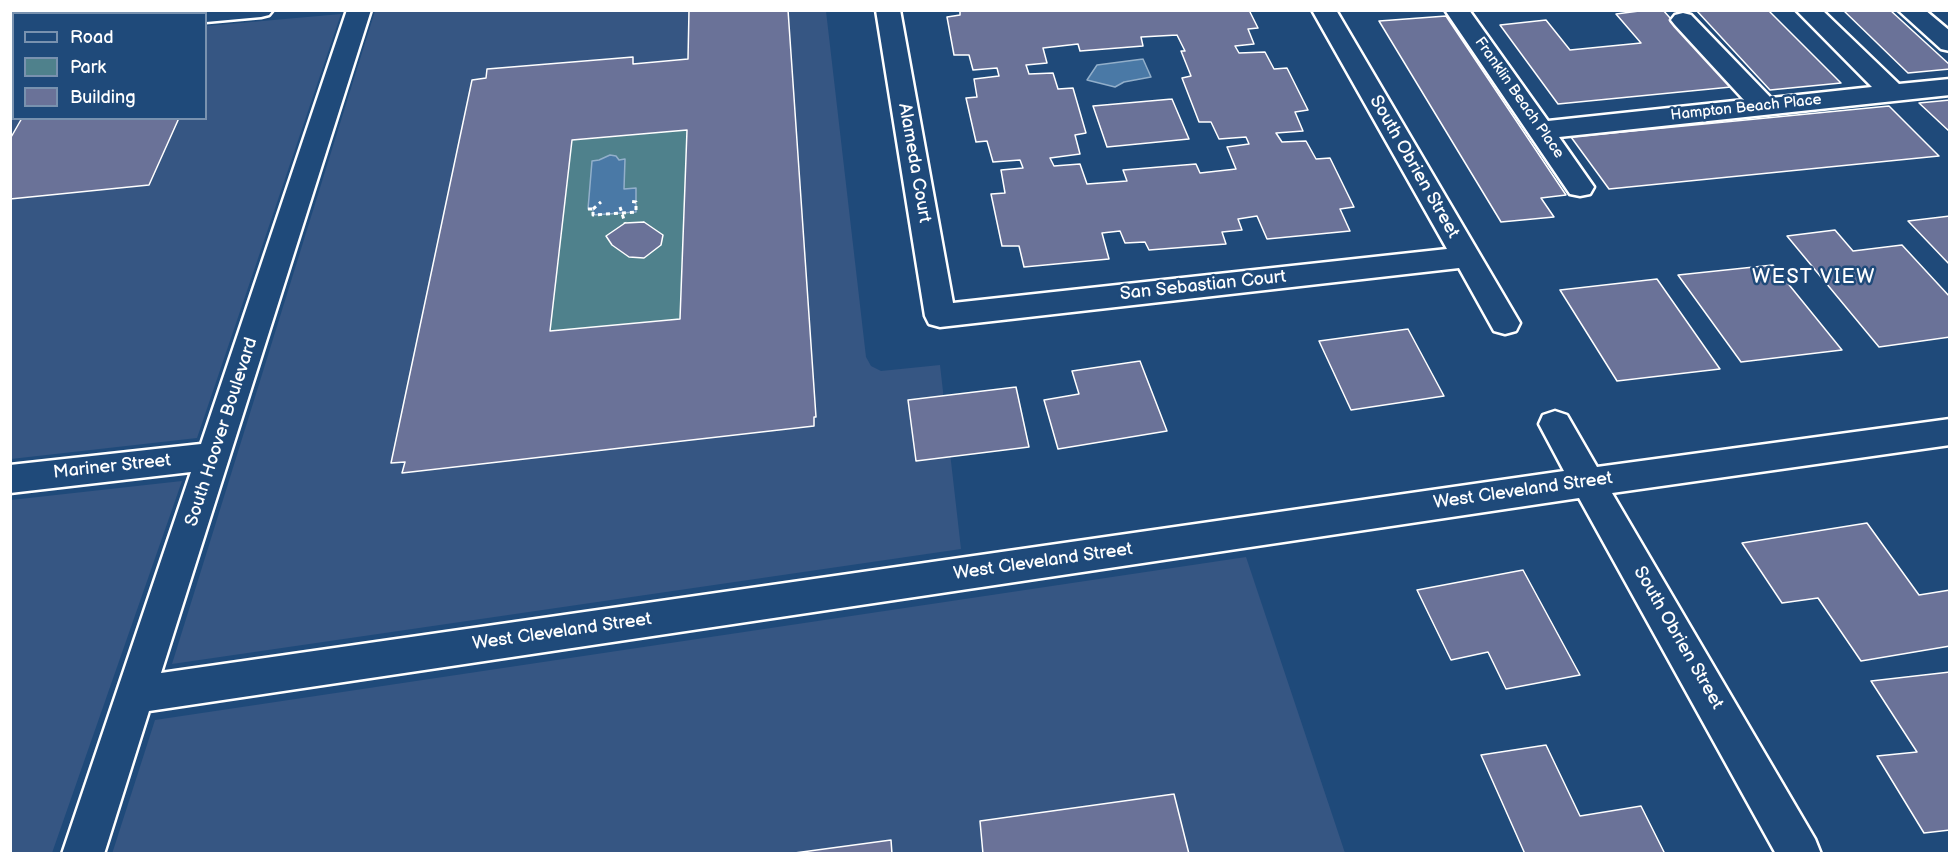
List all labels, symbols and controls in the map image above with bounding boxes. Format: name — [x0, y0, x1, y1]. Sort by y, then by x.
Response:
legend — [12, 12, 207, 120]
text: Road — [70, 27, 114, 48]
street label: Franklin Beach Place — [1470, 34, 1568, 162]
text: Park — [70, 57, 106, 78]
text: Building — [70, 87, 136, 108]
street label: Hampton Beach Place — [1670, 91, 1822, 125]
street label: South Obrien Street — [1364, 92, 1464, 242]
street label: Alameda Court — [893, 102, 935, 224]
district label: WEST VIEW — [1752, 266, 1876, 290]
street label: San Sebastian Court — [1119, 267, 1287, 305]
street label: South Hoover Boulevard — [181, 335, 263, 529]
street label: Mariner Street — [52, 450, 172, 484]
street label: West Cleveland Street — [1432, 468, 1614, 514]
street label: West Cleveland Street — [952, 539, 1134, 585]
street label: South Obrien Street — [1628, 563, 1728, 713]
street label: West Cleveland Street — [471, 609, 653, 655]

